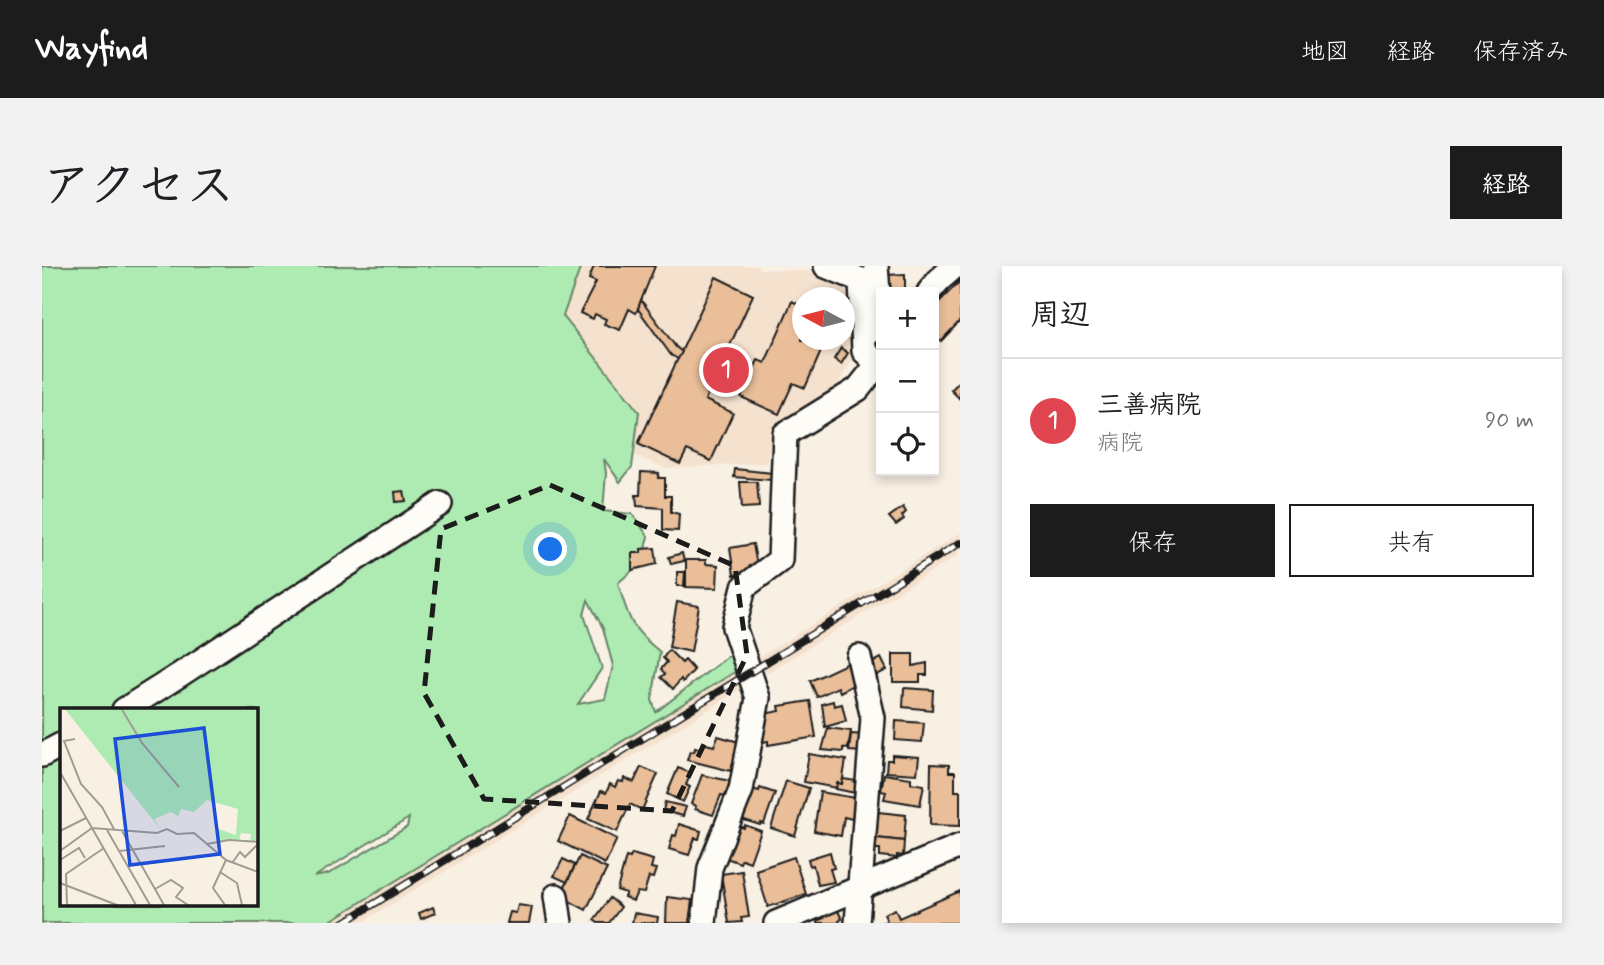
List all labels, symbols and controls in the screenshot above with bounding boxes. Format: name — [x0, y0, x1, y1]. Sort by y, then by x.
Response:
text: Wayfind — [35, 27, 148, 71]
text: 地図 — [1301, 37, 1349, 68]
text: 経路 — [1387, 37, 1435, 68]
text: 保存済み — [1473, 37, 1569, 68]
button: 経路 — [1450, 146, 1562, 219]
text: アクセス — [42, 155, 235, 220]
north arrow — [792, 287, 855, 350]
map controls — [876, 287, 939, 476]
button: + — [876, 287, 939, 350]
text: 周辺 — [1030, 296, 1090, 335]
pin: 1 — [703, 344, 749, 396]
button: − — [876, 350, 939, 413]
text: 三善病院 — [1097, 389, 1201, 423]
text: 1 — [1048, 406, 1058, 436]
text: 90 m — [1485, 406, 1534, 436]
button: locate — [876, 413, 939, 476]
text: 病院 — [1097, 429, 1143, 459]
button: 保存 — [1030, 504, 1275, 577]
button: 共有 — [1289, 504, 1534, 577]
your location — [533, 532, 567, 566]
inset map — [60, 708, 257, 906]

